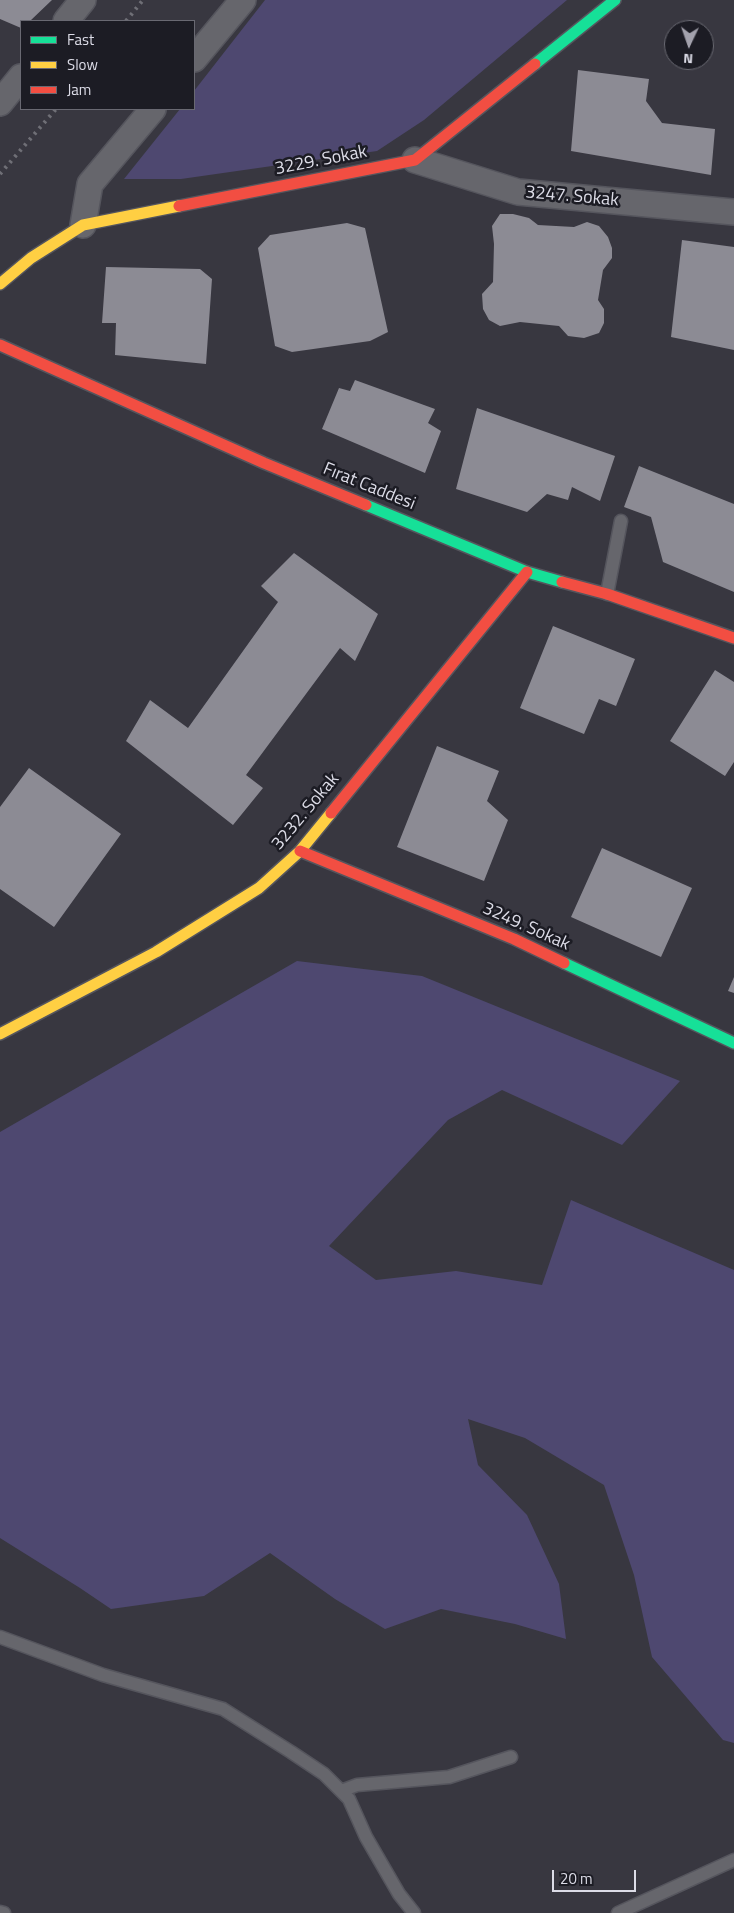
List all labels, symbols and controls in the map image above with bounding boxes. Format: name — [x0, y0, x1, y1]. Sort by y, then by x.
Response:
legend — [20, 20, 195, 110]
north arrow — [664, 20, 714, 70]
text: Fast — [67, 28, 94, 51]
text: N — [683, 49, 694, 70]
text: Slow — [67, 53, 98, 76]
text: Jam — [67, 78, 91, 101]
street label: 3229. Sokak — [273, 141, 369, 181]
street label: 3247. Sokak — [524, 182, 620, 212]
street label: Fırat Caddesi — [320, 459, 418, 515]
street label: 3232. Sokak — [268, 769, 344, 855]
street label: 3249. Sokak — [479, 898, 573, 956]
scale bar — [554, 1860, 638, 1892]
text: 20 m — [560, 1867, 593, 1890]

